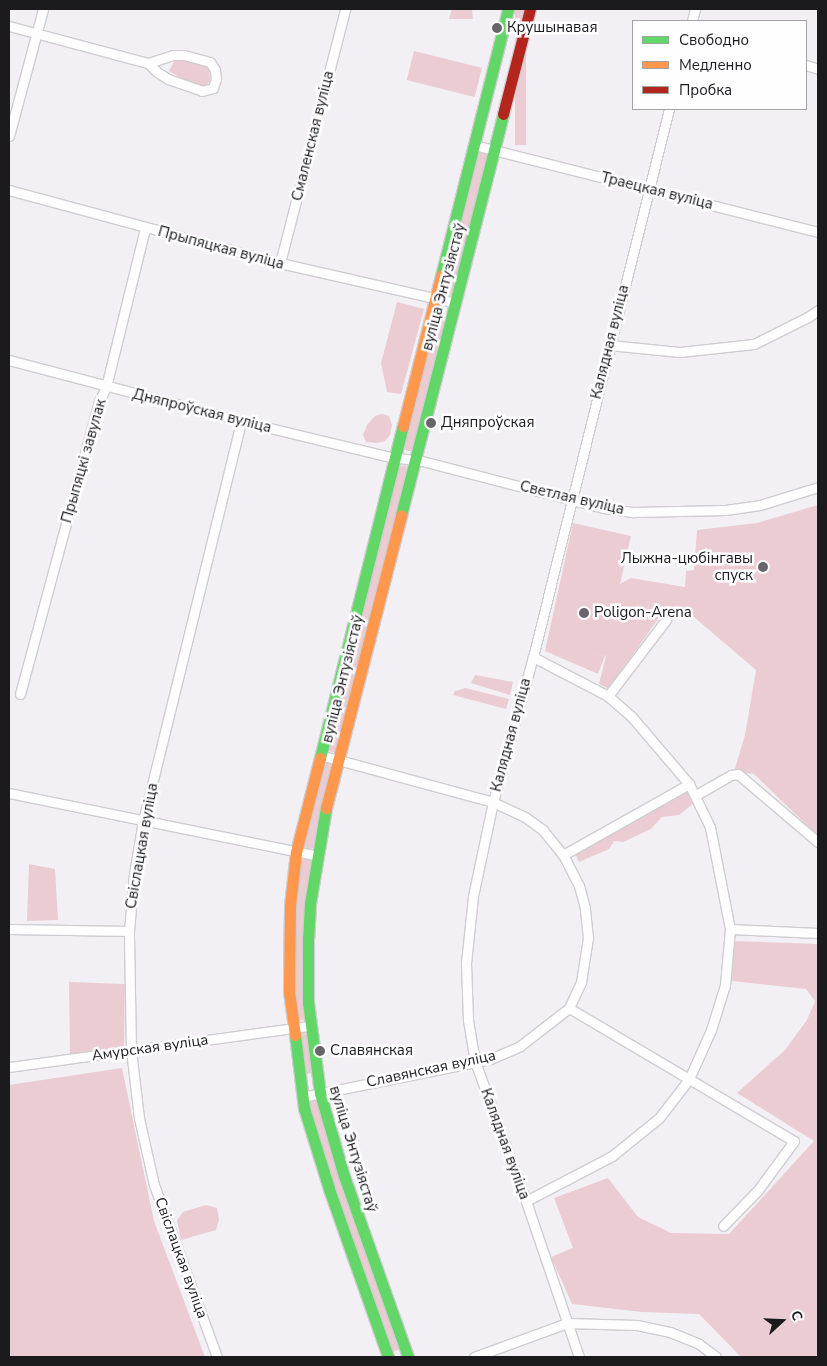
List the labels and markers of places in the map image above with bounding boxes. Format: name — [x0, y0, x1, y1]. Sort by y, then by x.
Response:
place label: Крушынавая — [507, 19, 597, 37]
marker: Крушынавая — [491, 22, 503, 34]
place label: Дняпроўская — [441, 414, 535, 432]
marker: Дняпроўская — [425, 417, 437, 429]
place label: Лыжна-цюбінгавы спуск — [621, 549, 753, 584]
marker: Лыжна-цюбінгавы спуск — [757, 561, 769, 573]
place label: Poligon-Arena — [594, 604, 692, 622]
marker: Poligon-Arena — [578, 607, 590, 619]
place label: Славянская — [330, 1042, 413, 1060]
marker: Славянская — [314, 1045, 326, 1057]

